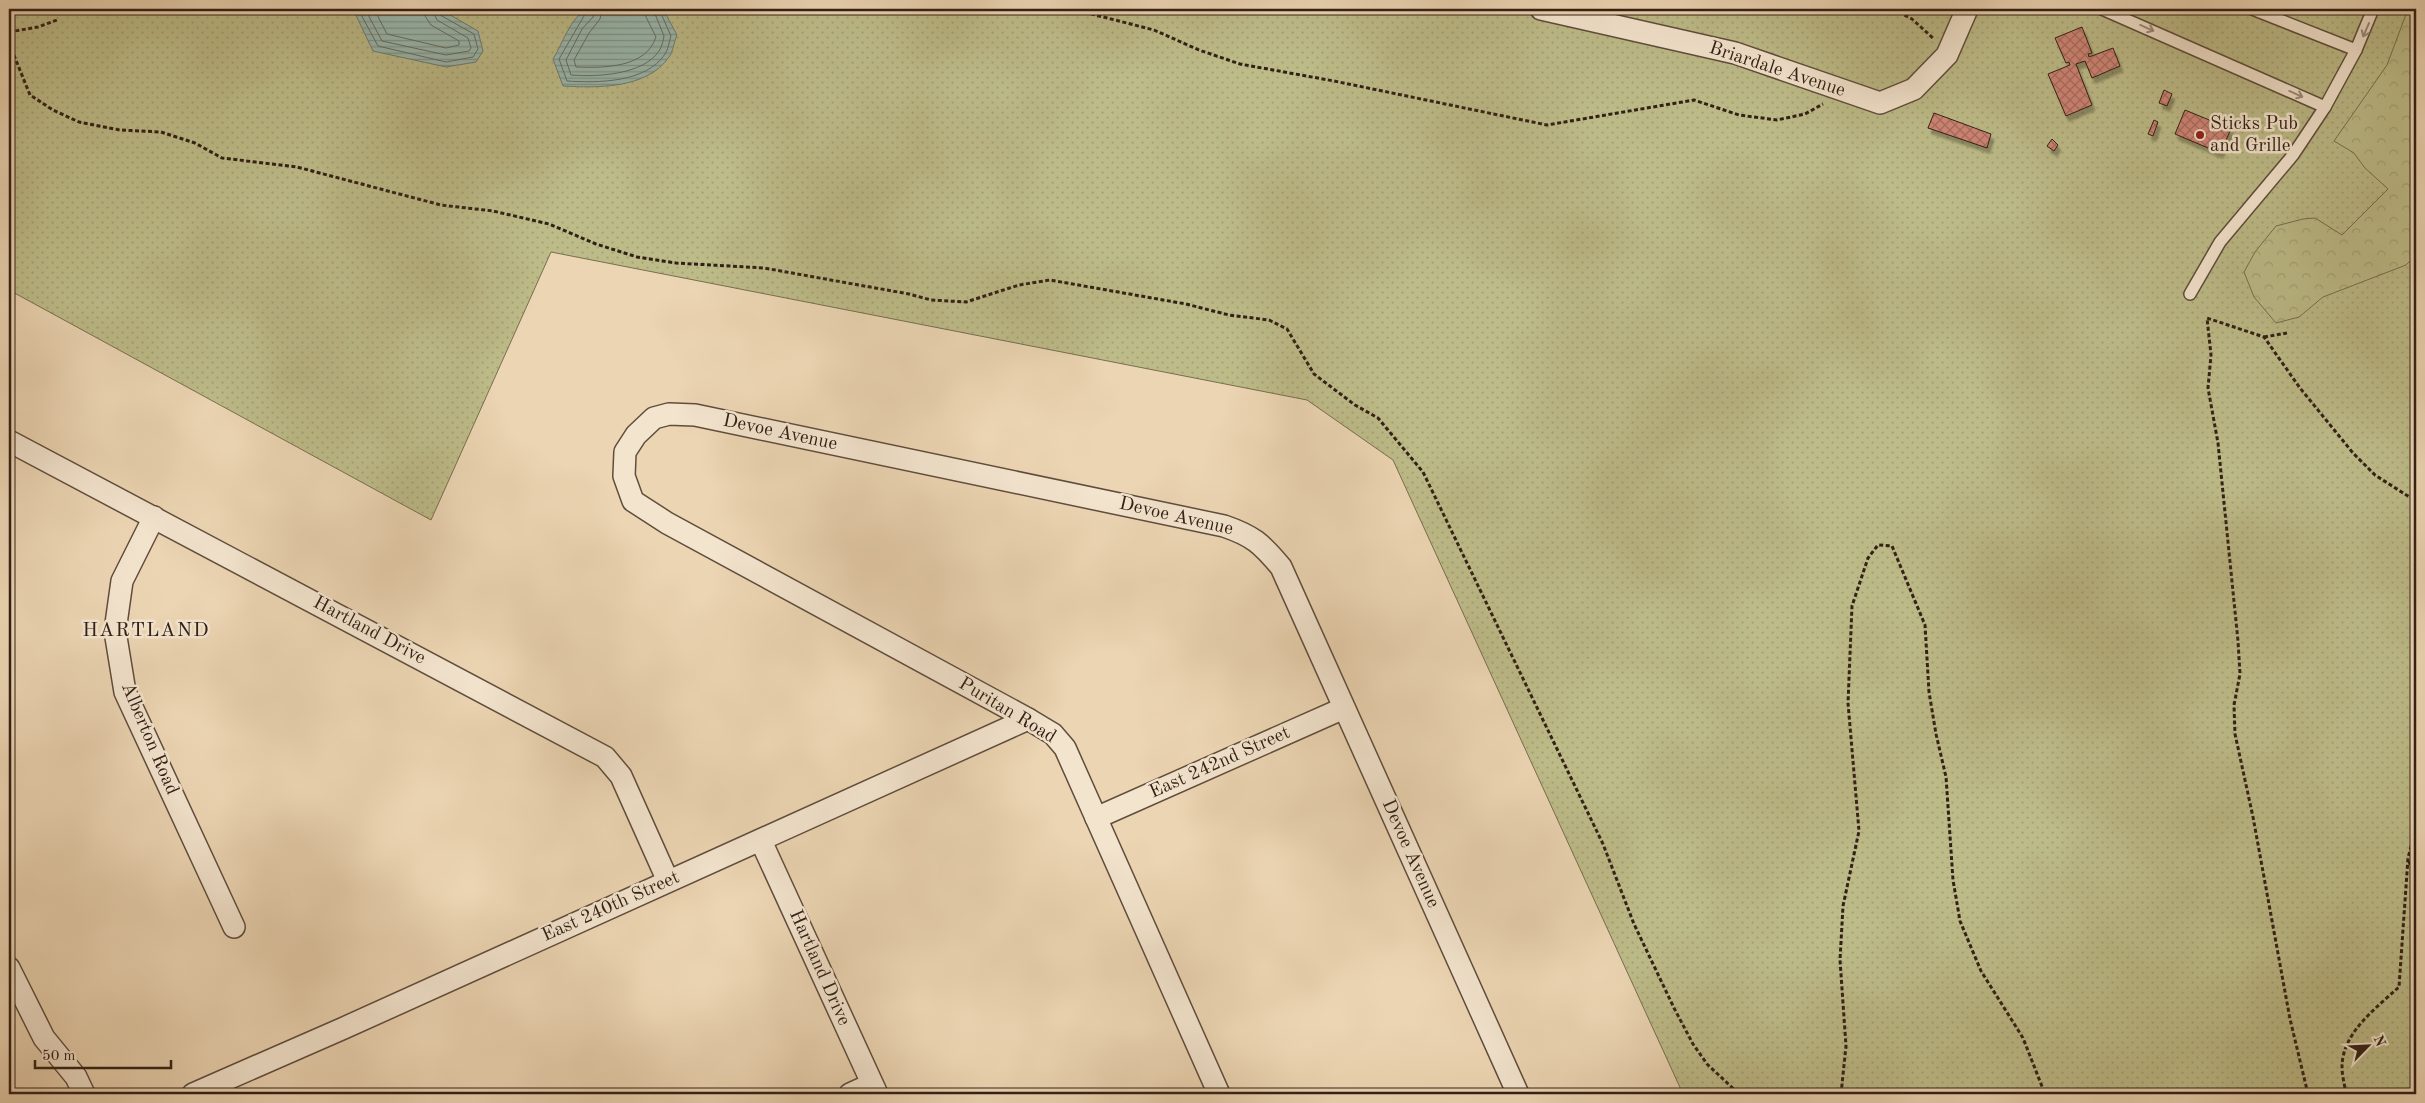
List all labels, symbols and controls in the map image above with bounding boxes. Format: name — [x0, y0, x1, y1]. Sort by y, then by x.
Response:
one-way arrow — [2360, 22, 2370, 37]
one-way arrow — [2139, 24, 2154, 34]
street label: Briardale Avenue — [1707, 39, 1847, 101]
one-way arrow — [2288, 90, 2303, 100]
place label: Sticks Pub and Grille — [2210, 115, 2298, 156]
marker: Sticks Pub and Grille — [2194, 129, 2206, 141]
street label: Devoe Avenue — [721, 412, 839, 454]
street label: Devoe Avenue — [1117, 495, 1235, 539]
street label: Hartland Drive — [310, 593, 428, 669]
district label: HARTLAND — [82, 621, 210, 641]
street label: Puritan Road — [955, 675, 1059, 747]
street label: Alberton Road — [117, 680, 181, 798]
street label: East 242nd Street — [1147, 723, 1293, 803]
street label: Devoe Avenue — [1378, 797, 1442, 911]
street label: East 240th Street — [539, 868, 683, 946]
street label: Hartland Drive — [785, 907, 853, 1029]
north arrow — [2342, 1020, 2392, 1070]
text: N — [2370, 1033, 2388, 1049]
scale bar — [35, 1038, 171, 1070]
text: 50 m — [42, 1049, 76, 1064]

